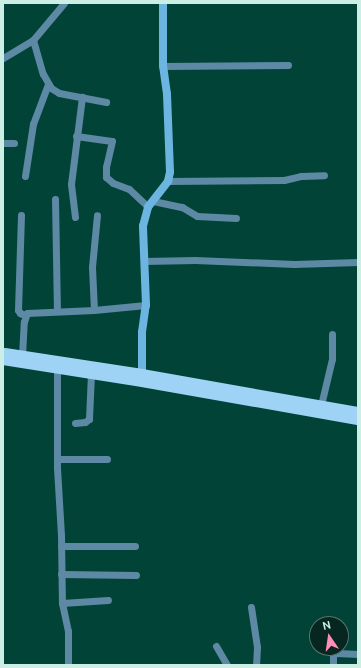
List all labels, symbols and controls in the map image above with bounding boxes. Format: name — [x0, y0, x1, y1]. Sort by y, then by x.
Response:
north arrow — [309, 616, 349, 656]
text: N — [321, 619, 332, 632]

